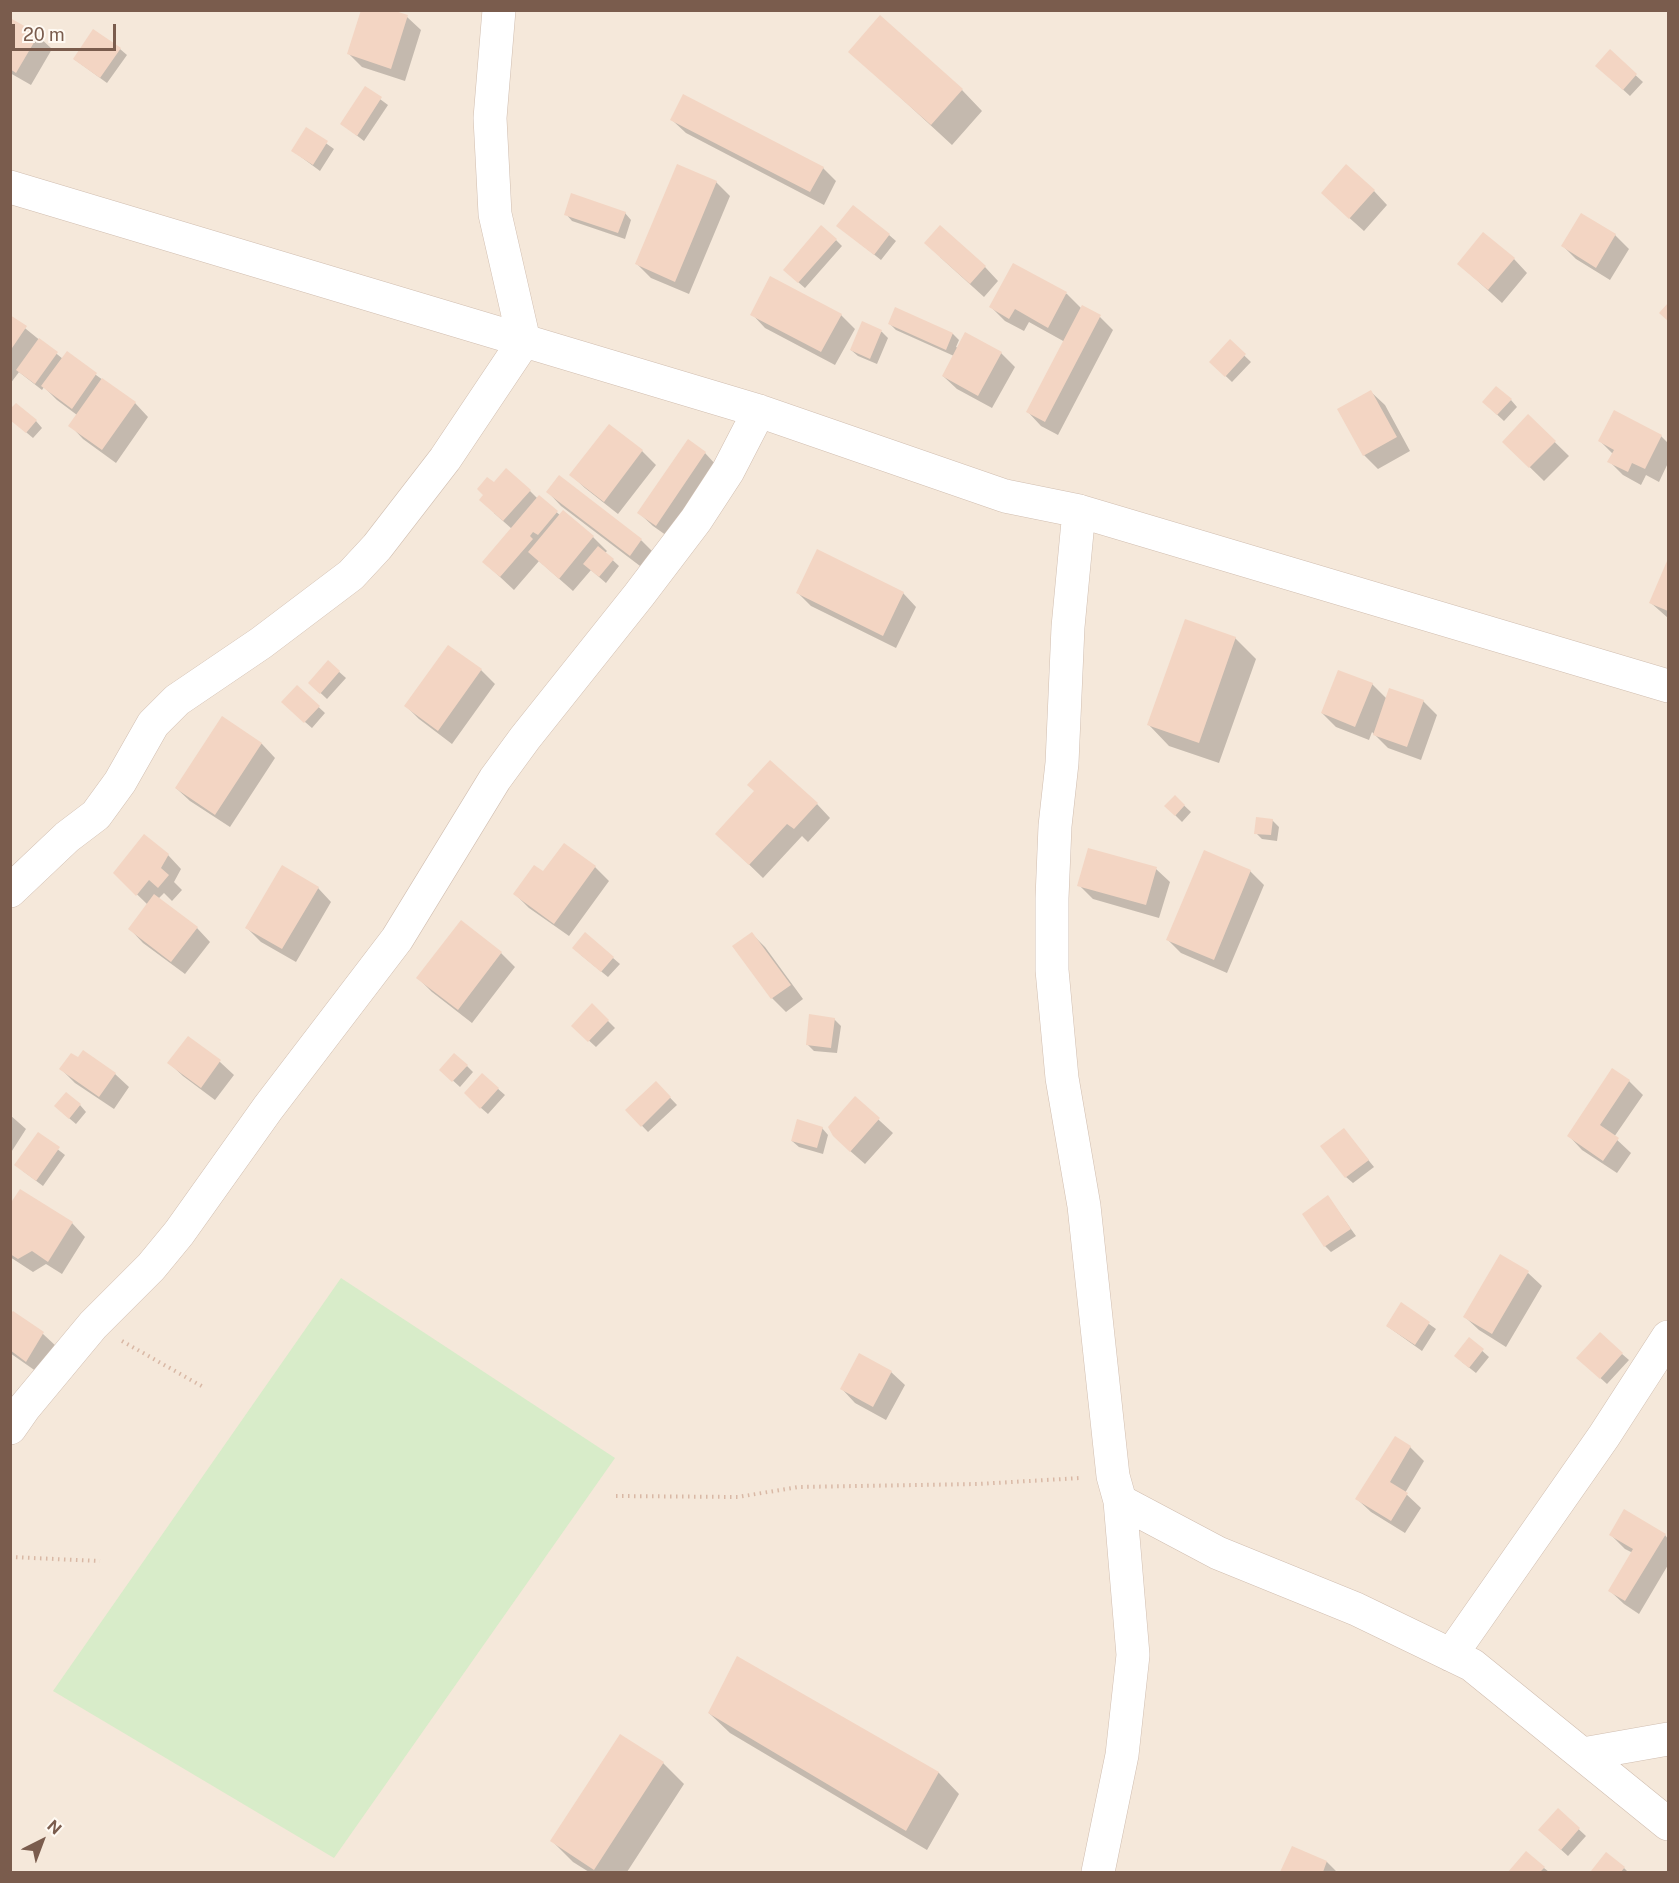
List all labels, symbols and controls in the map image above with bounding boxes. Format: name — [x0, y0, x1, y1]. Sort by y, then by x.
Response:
scale bar — [15, 12, 118, 50]
text: 20 m — [23, 24, 65, 45]
north arrow — [12, 1811, 72, 1871]
text: N — [43, 1816, 65, 1838]

